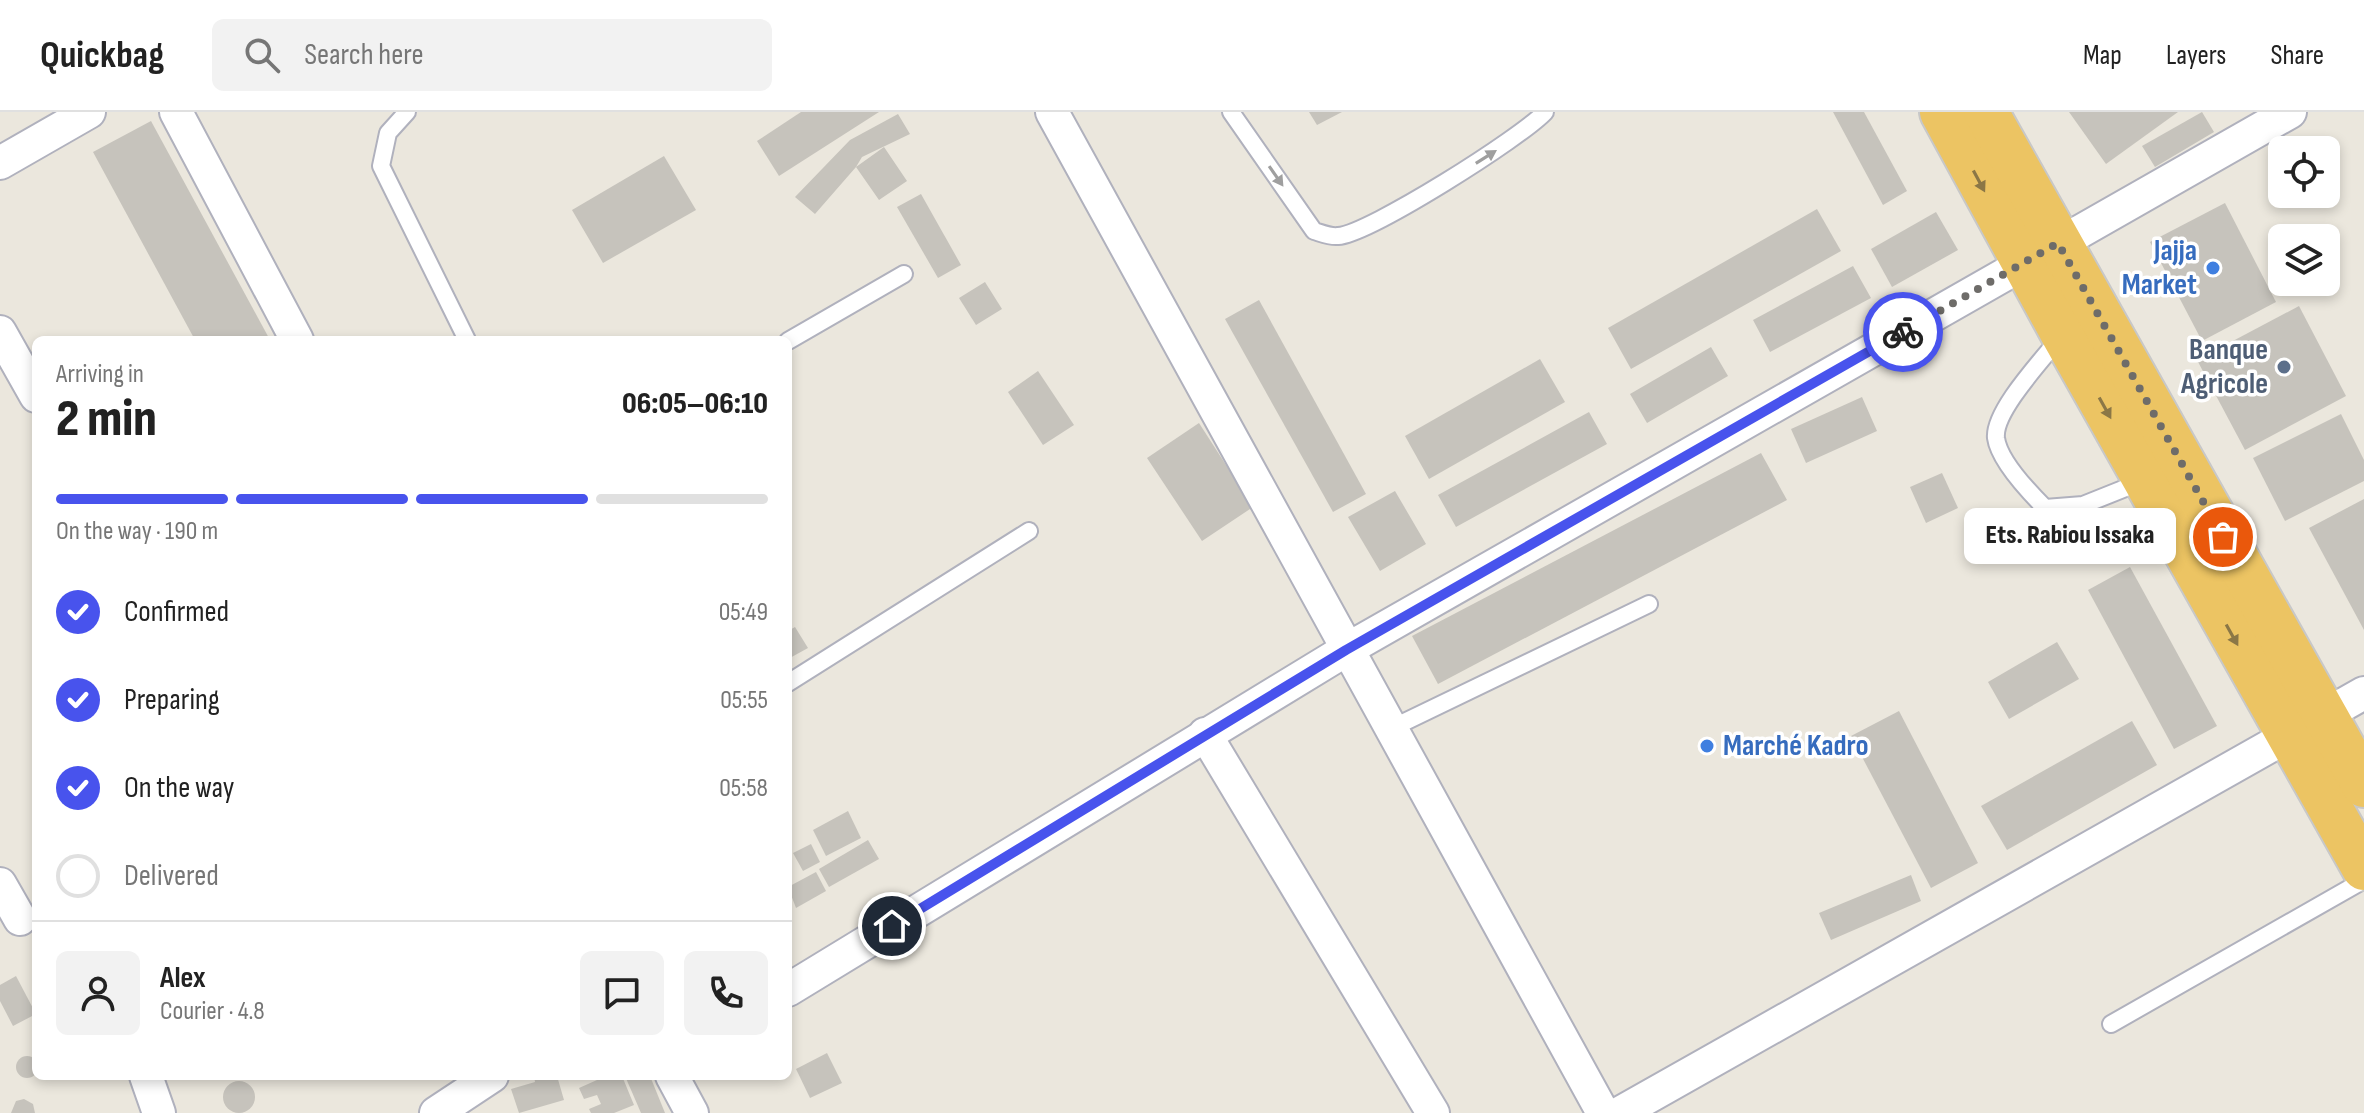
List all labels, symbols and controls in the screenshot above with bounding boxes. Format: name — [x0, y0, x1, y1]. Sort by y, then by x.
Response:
search box — [212, 19, 772, 91]
text: Quickbag — [40, 33, 164, 78]
icon: search — [240, 33, 284, 77]
text: Search here — [304, 37, 423, 73]
text: Map — [2083, 39, 2122, 72]
text: Layers — [2166, 39, 2226, 72]
text: Share — [2270, 39, 2324, 72]
map controls — [2268, 136, 2340, 296]
button: locate — [2268, 136, 2340, 208]
one-way arrow — [1475, 149, 1496, 164]
one-way arrow — [1268, 166, 1283, 187]
one-way arrow — [1972, 169, 1986, 192]
button: layers — [2268, 224, 2340, 296]
place label: Jajja Market — [2122, 233, 2197, 303]
marker: Jajja Market — [2204, 259, 2222, 277]
courier — [1863, 292, 1943, 372]
icon: bike — [1881, 310, 1925, 354]
place label: Banque Agricole — [2180, 332, 2268, 402]
marker: Banque Agricole — [2275, 358, 2293, 376]
text: Arriving in — [56, 359, 144, 390]
text: 06:05–06:10 — [622, 386, 768, 422]
text: 2 min — [56, 388, 157, 451]
one-way arrow — [2098, 397, 2111, 420]
pin — [2189, 503, 2257, 571]
callout: Ets. Rabiou Issaka — [1963, 509, 2175, 565]
icon: bag — [2201, 515, 2245, 559]
text: On the way · 190 m — [56, 516, 218, 547]
text: Ets. Rabiou Issaka — [1986, 520, 2154, 551]
icon: check — [56, 590, 100, 634]
text: Confirmed — [124, 594, 229, 630]
text: 05:49 — [719, 597, 768, 628]
one-way arrow — [2224, 624, 2238, 646]
icon: check — [56, 678, 100, 722]
text: Preparing — [124, 682, 220, 718]
text: 05:55 — [720, 685, 768, 716]
place label: Marché Kadro — [1723, 728, 1869, 764]
marker: Marché Kadro — [1698, 737, 1716, 755]
icon: check — [56, 766, 100, 810]
text: On the way — [124, 770, 234, 806]
text: 05:58 — [719, 773, 768, 804]
text: Delivered — [124, 858, 219, 894]
pin — [858, 892, 926, 960]
icon: home — [870, 904, 914, 948]
button: person — [56, 951, 140, 1035]
button: chat — [580, 951, 664, 1035]
button: phone — [684, 951, 768, 1035]
text: Alex — [160, 960, 206, 996]
text: Courier · 4.8 — [160, 996, 265, 1027]

